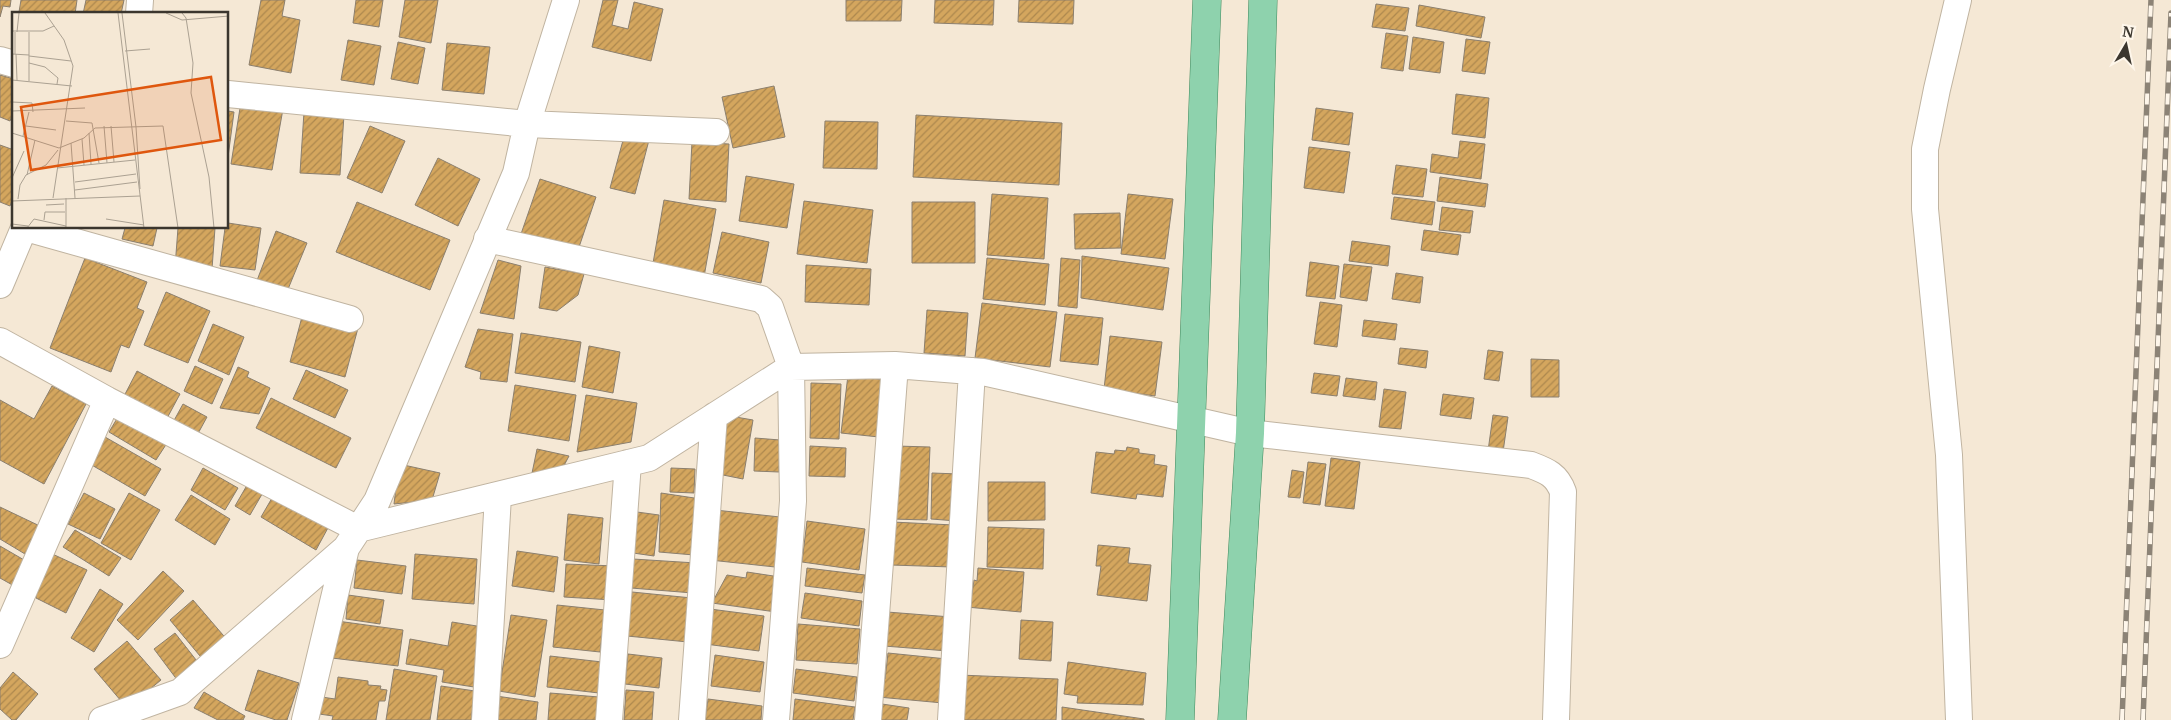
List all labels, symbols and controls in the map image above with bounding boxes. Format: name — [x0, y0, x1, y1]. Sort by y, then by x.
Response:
inset map — [12, 12, 229, 229]
north arrow — [2101, 20, 2151, 70]
text: N — [2121, 22, 2135, 42]

